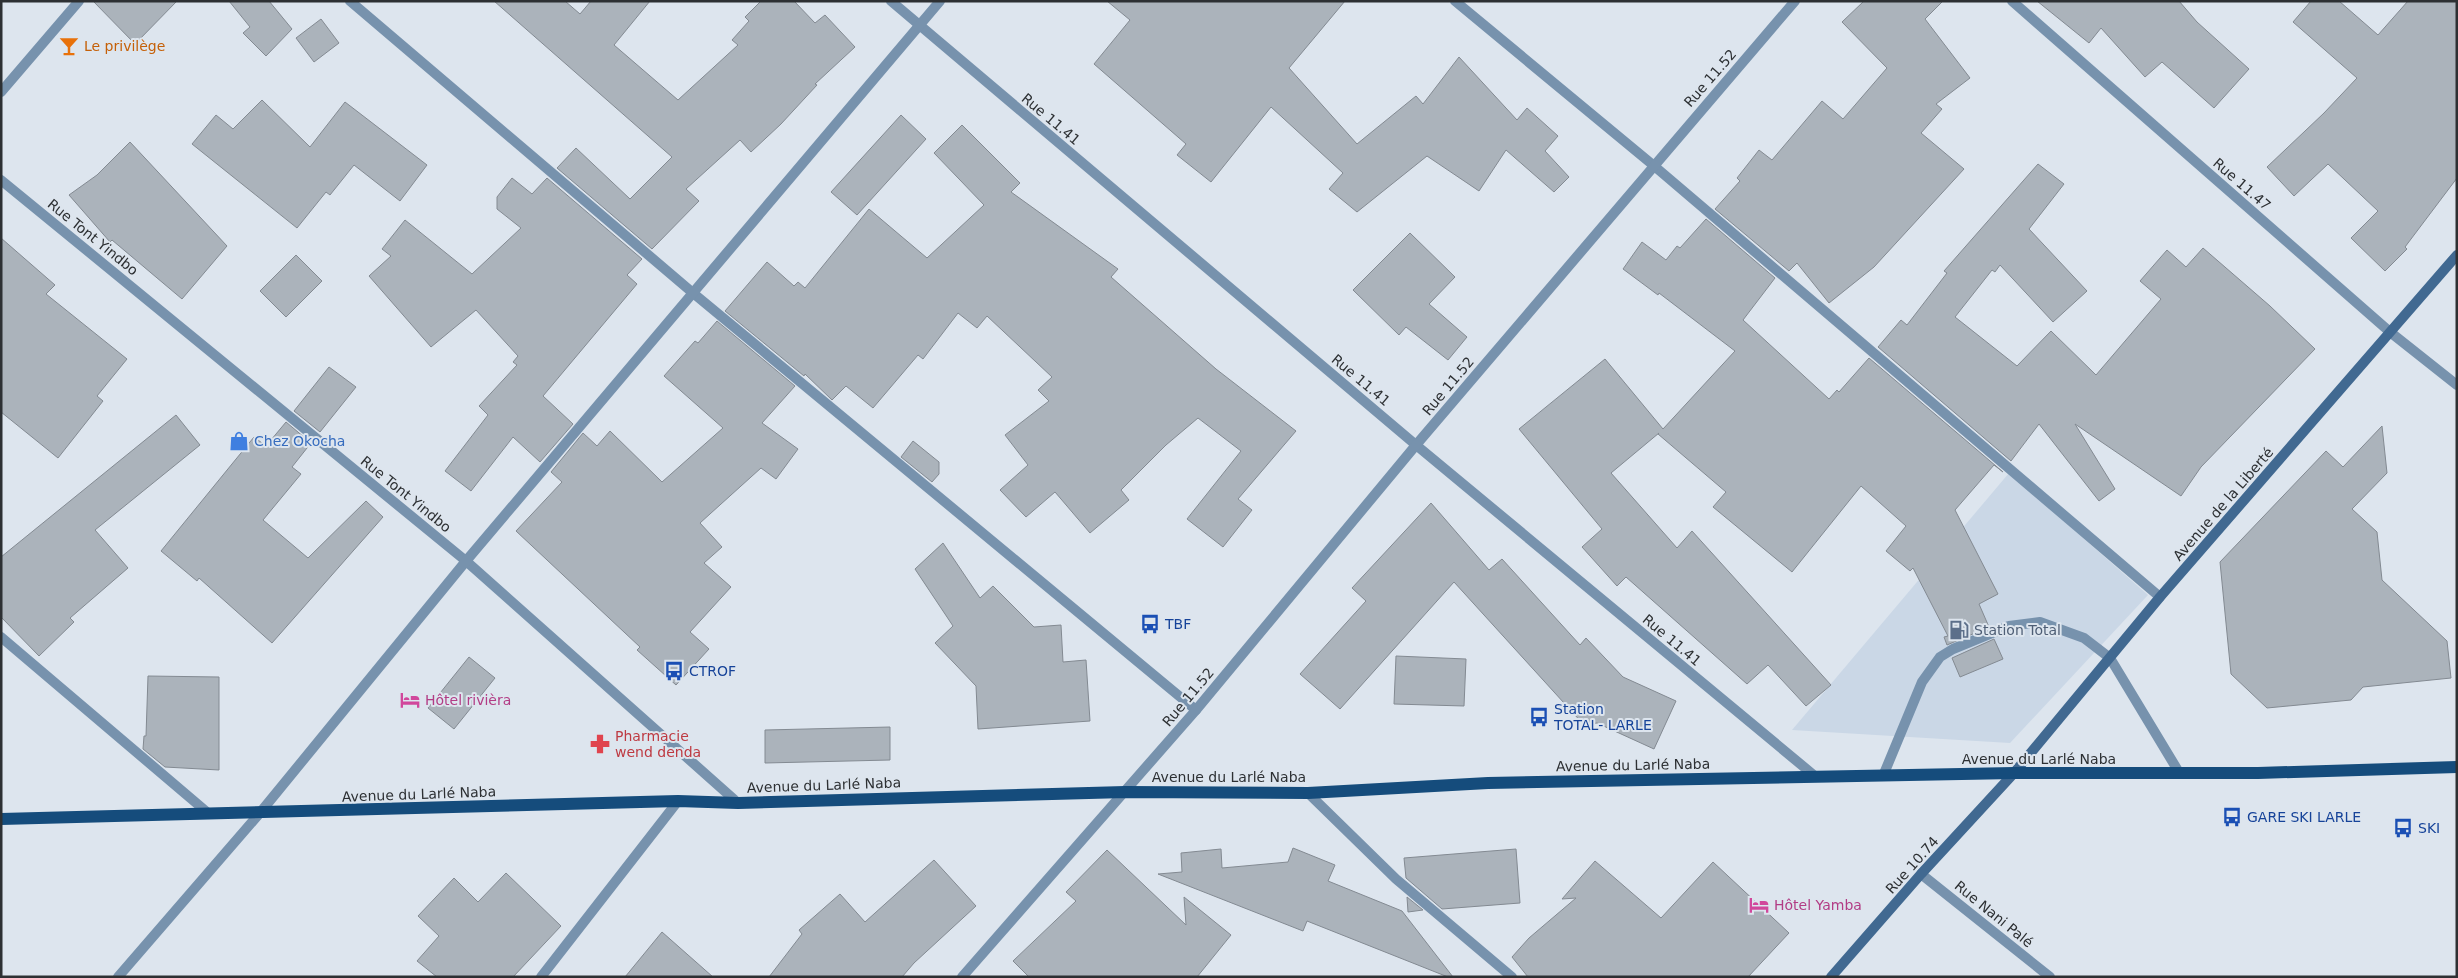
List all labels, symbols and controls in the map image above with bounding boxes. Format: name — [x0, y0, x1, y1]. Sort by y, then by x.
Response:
bar icon: Le privilège — [58, 35, 80, 57]
place label: Le privilège — [84, 38, 165, 54]
street label: Rue 11.52 — [1681, 46, 1739, 110]
street label: Rue 11.41 — [1019, 90, 1083, 148]
street label: Rue 11.47 — [2210, 155, 2274, 213]
street label: Rue Tont Yindbo — [45, 196, 141, 278]
street label: Rue 11.41 — [1329, 351, 1393, 409]
street label: Rue 11.52 — [1419, 354, 1477, 418]
shop icon: Chez Okocha — [228, 430, 250, 452]
place label: Chez Okocha — [254, 433, 345, 449]
street label: Avenue de la Liberté — [2170, 444, 2276, 564]
street label: Rue Tont Yindbo — [358, 453, 454, 535]
street label: Rue 11.41 — [1640, 611, 1704, 669]
bus stop icon: TBF — [1139, 613, 1161, 635]
place label: TBF — [1164, 616, 1191, 632]
fuel station icon: Station Total — [1948, 619, 1970, 641]
place label: Station Total — [1974, 622, 2061, 638]
bus stop icon: CTROF — [663, 660, 685, 682]
place label: CTROF — [689, 663, 736, 679]
street label: Rue 11.52 — [1159, 665, 1217, 729]
hotel icon: Hôtel rivièra — [399, 689, 421, 711]
place label: Hôtel rivièra — [425, 692, 511, 708]
place label: Station TOTAL- LARLE — [1553, 701, 1652, 733]
bus stop icon: Station TOTAL- LARLE — [1528, 706, 1550, 728]
place label: Pharmacie wend denda — [615, 728, 701, 760]
pharmacy icon: Pharmacie wend denda — [589, 733, 611, 755]
street label: Avenue du Larlé Naba — [1962, 751, 2116, 767]
street label: Avenue du Larlé Naba — [1556, 756, 1710, 774]
street label: Avenue du Larlé Naba — [1152, 769, 1306, 785]
street label: Avenue du Larlé Naba — [747, 774, 901, 796]
street label: Avenue du Larlé Naba — [342, 783, 496, 805]
bus stop icon: GARE SKI LARLE — [2221, 806, 2243, 828]
place label: GARE SKI LARLE — [2247, 809, 2361, 825]
bus stop icon: SKI — [2392, 817, 2414, 839]
place label: SKI — [2418, 820, 2440, 836]
street label: Rue 10.74 — [1882, 833, 1942, 897]
street label: Rue Nani Palé — [1952, 878, 2036, 950]
hotel icon: Hôtel Yamba — [1748, 894, 1770, 916]
place label: Hôtel Yamba — [1774, 897, 1862, 913]

